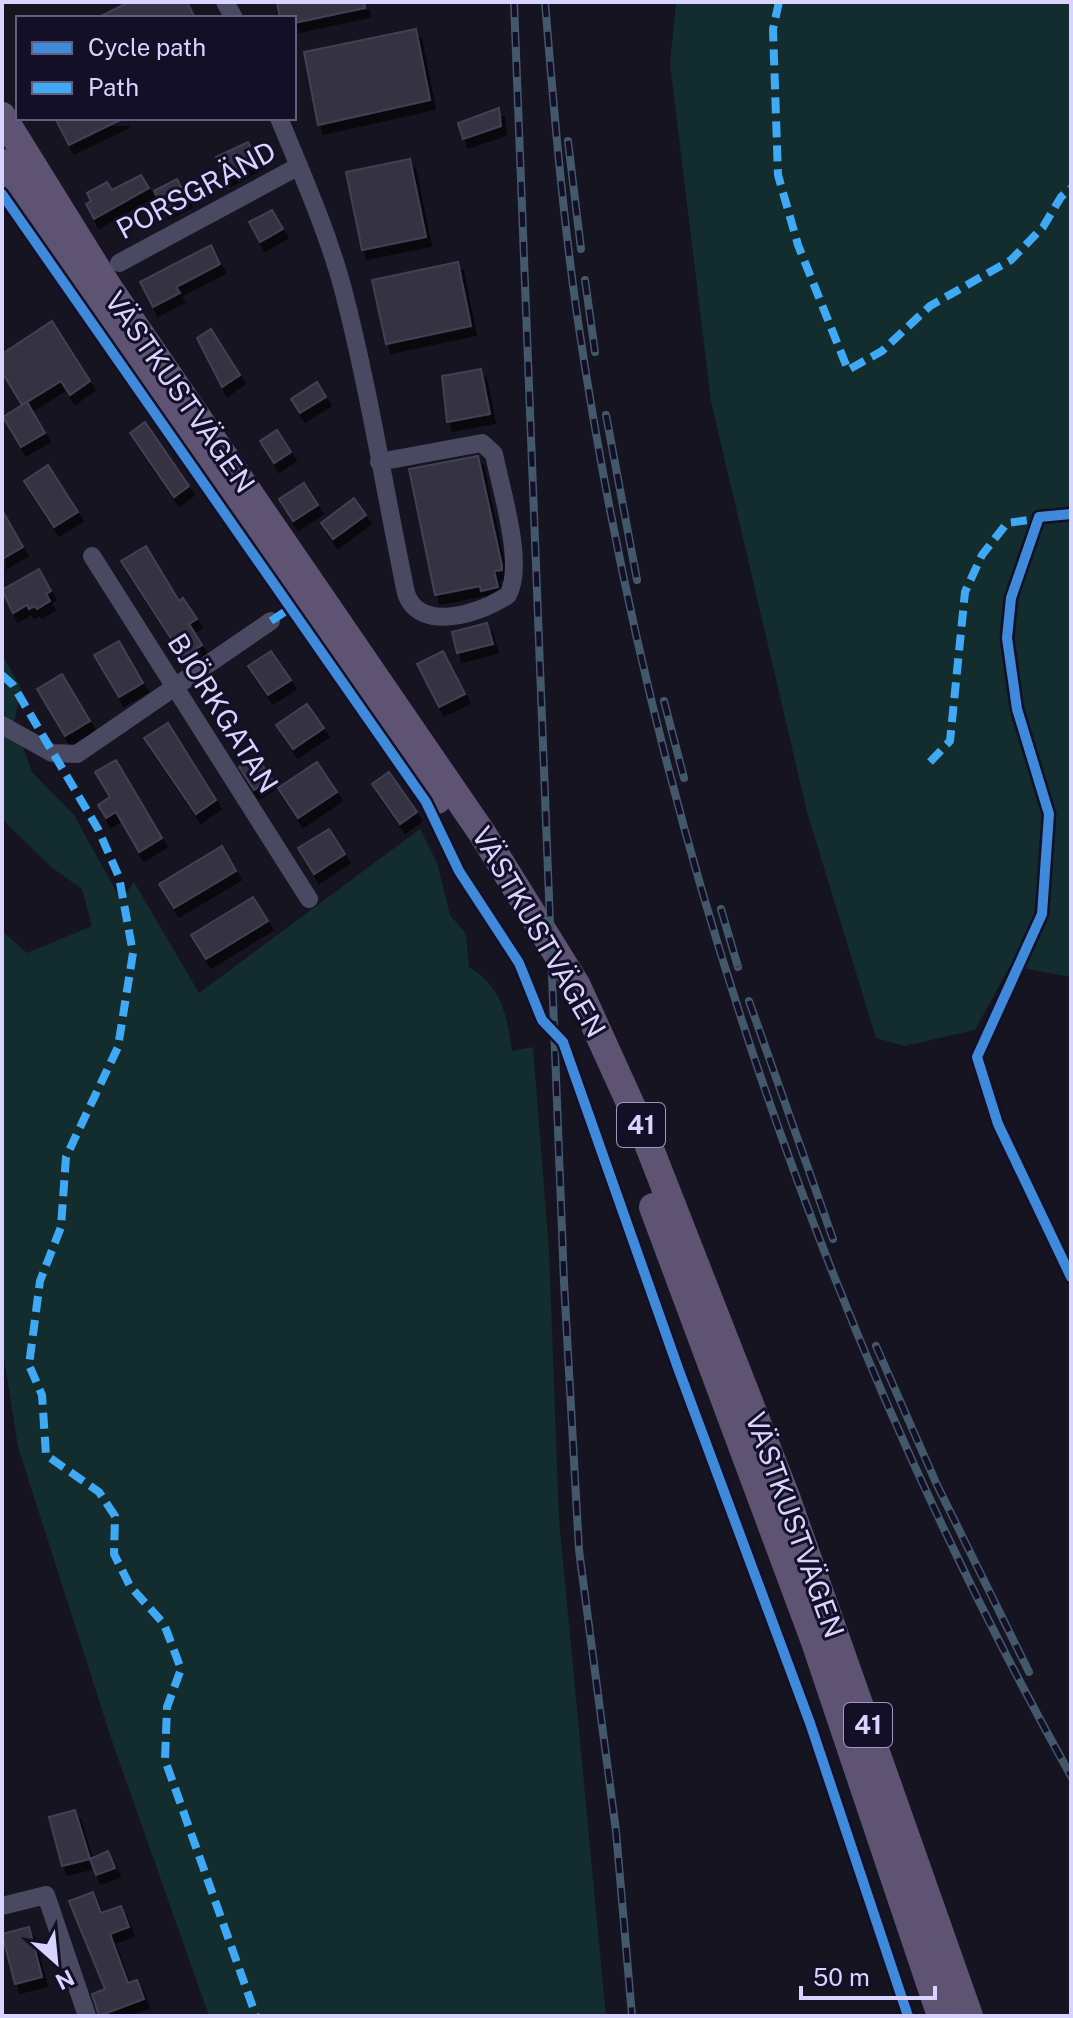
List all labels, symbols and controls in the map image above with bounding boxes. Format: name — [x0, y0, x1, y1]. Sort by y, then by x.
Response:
legend — [16, 16, 296, 120]
text: Cycle path — [88, 33, 206, 61]
text: Path — [88, 73, 139, 101]
street label: PORSGRÄND — [111, 134, 281, 245]
street label: VÄSTKUSTVÄGEN — [99, 285, 262, 499]
street label: BJÖRKGATAN — [161, 627, 285, 798]
street label: VÄSTKUSTVÄGEN — [466, 820, 613, 1043]
road number: 41 — [617, 1103, 665, 1147]
street label: VÄSTKUSTVÄGEN — [739, 1407, 852, 1642]
road number: 41 — [844, 1703, 892, 1747]
north arrow — [16, 1922, 96, 2002]
scale bar — [801, 1950, 935, 2000]
text: 50 m — [813, 1963, 870, 1991]
text: N — [52, 1964, 79, 1995]

